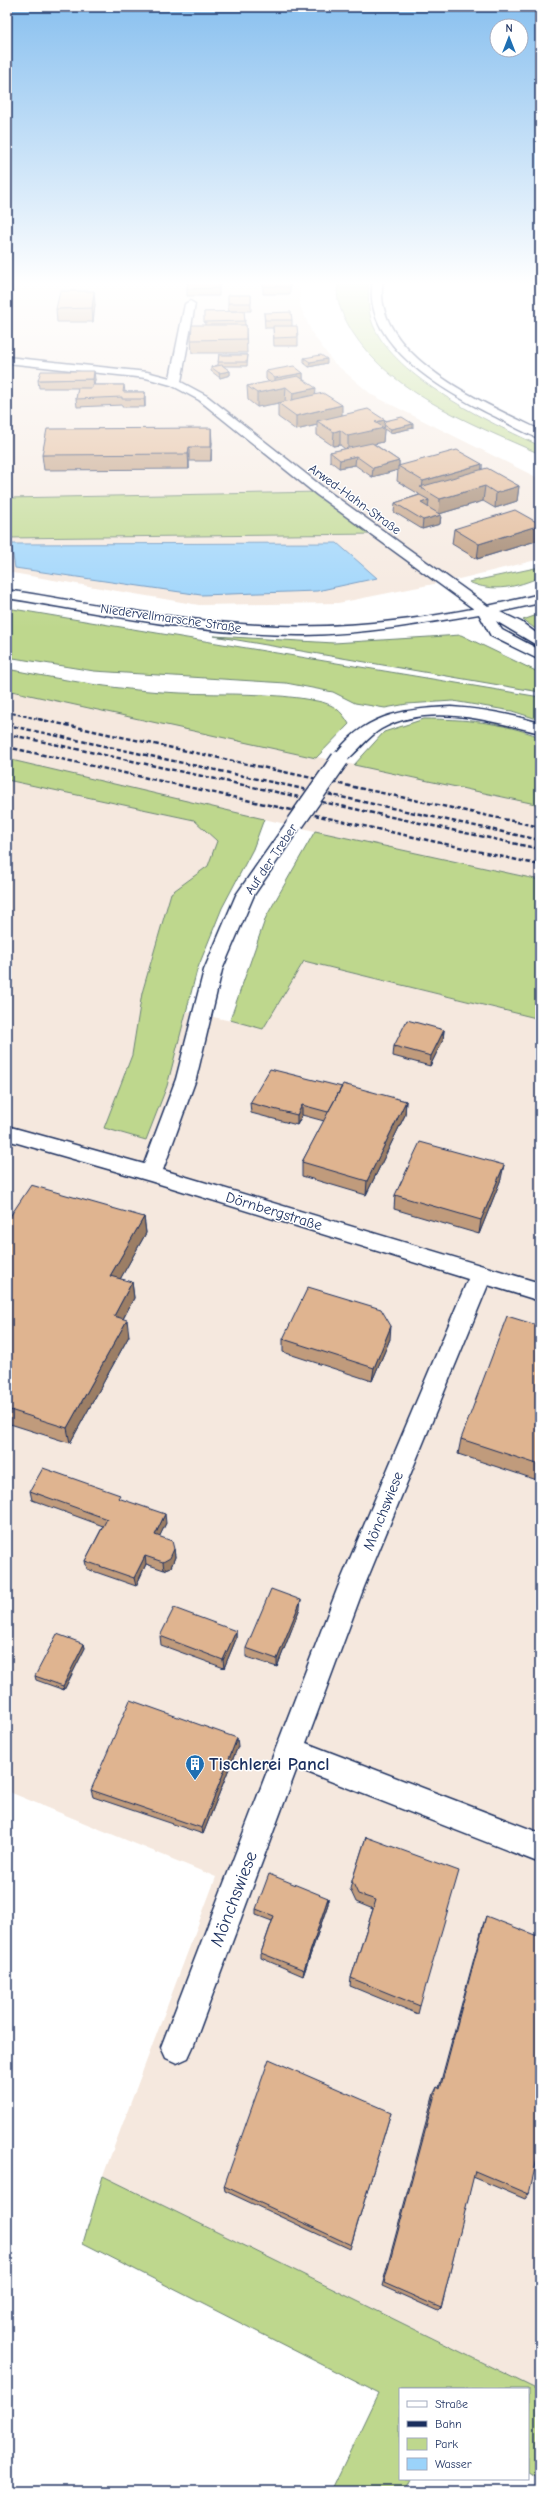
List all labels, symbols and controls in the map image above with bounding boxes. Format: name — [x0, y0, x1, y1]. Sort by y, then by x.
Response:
north arrow — [489, 18, 529, 58]
text: N — [505, 22, 513, 35]
street label: Arwed-Hahn-Straße — [306, 461, 404, 538]
street label: Niedervellmarsche Straße — [100, 601, 243, 635]
street label: Auf der Treber — [242, 820, 301, 897]
street label: Dörnbergstraße — [224, 1188, 325, 1234]
street label: Mönchswiese — [359, 1468, 407, 1553]
building icon: Tischlerei Pancl — [184, 1753, 206, 1781]
place label: Tischlerei Pancl — [209, 1754, 329, 1775]
street label: Mönchswiese — [206, 1848, 262, 1950]
legend — [399, 2388, 529, 2480]
text: Straße — [435, 2397, 468, 2411]
text: Bahn — [435, 2417, 462, 2431]
text: Park — [435, 2437, 458, 2451]
text: Wasser — [435, 2457, 472, 2471]

